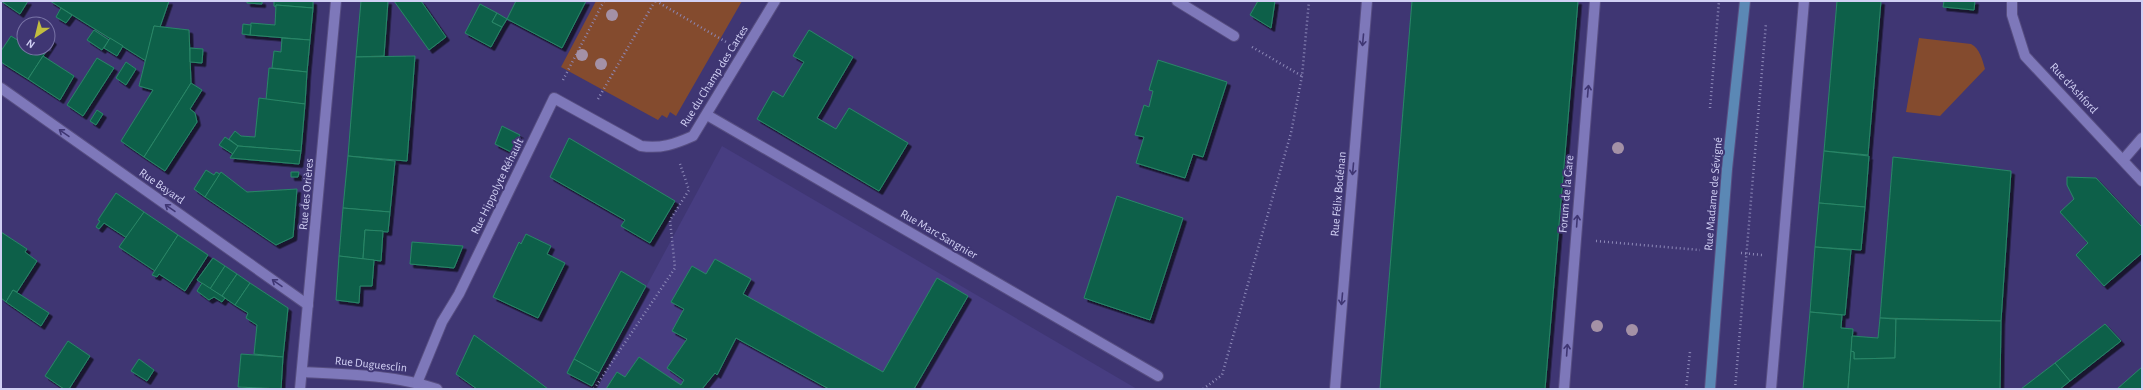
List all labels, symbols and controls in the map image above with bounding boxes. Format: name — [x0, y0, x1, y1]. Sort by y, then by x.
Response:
north arrow — [16, 16, 56, 56]
street label: Rue du Champ des Cartes — [678, 23, 750, 129]
one-way arrow — [1360, 33, 1367, 46]
text: N — [24, 37, 37, 50]
street label: Rue d'Ashford — [2048, 60, 2100, 116]
one-way arrow — [1584, 85, 1592, 98]
one-way arrow — [59, 129, 70, 137]
street label: Rue Hippolyte Réhault — [469, 136, 526, 236]
street label: Rue Madame de Sévigné — [1702, 137, 1724, 251]
street label: Rue Félix Bodénan — [1328, 151, 1348, 237]
street label: Forum de la Gare — [1557, 155, 1575, 233]
street label: Rue des Orières — [297, 158, 315, 230]
one-way arrow — [1349, 162, 1356, 175]
street label: Rue Bayard — [137, 166, 187, 207]
one-way arrow — [165, 204, 176, 212]
street label: Rue Marc Sangnier — [898, 207, 980, 261]
one-way arrow — [1574, 215, 1581, 228]
one-way arrow — [271, 279, 282, 287]
one-way arrow — [1339, 292, 1346, 305]
one-way arrow — [1563, 344, 1570, 357]
street label: Rue Duguesclin — [334, 354, 408, 374]

